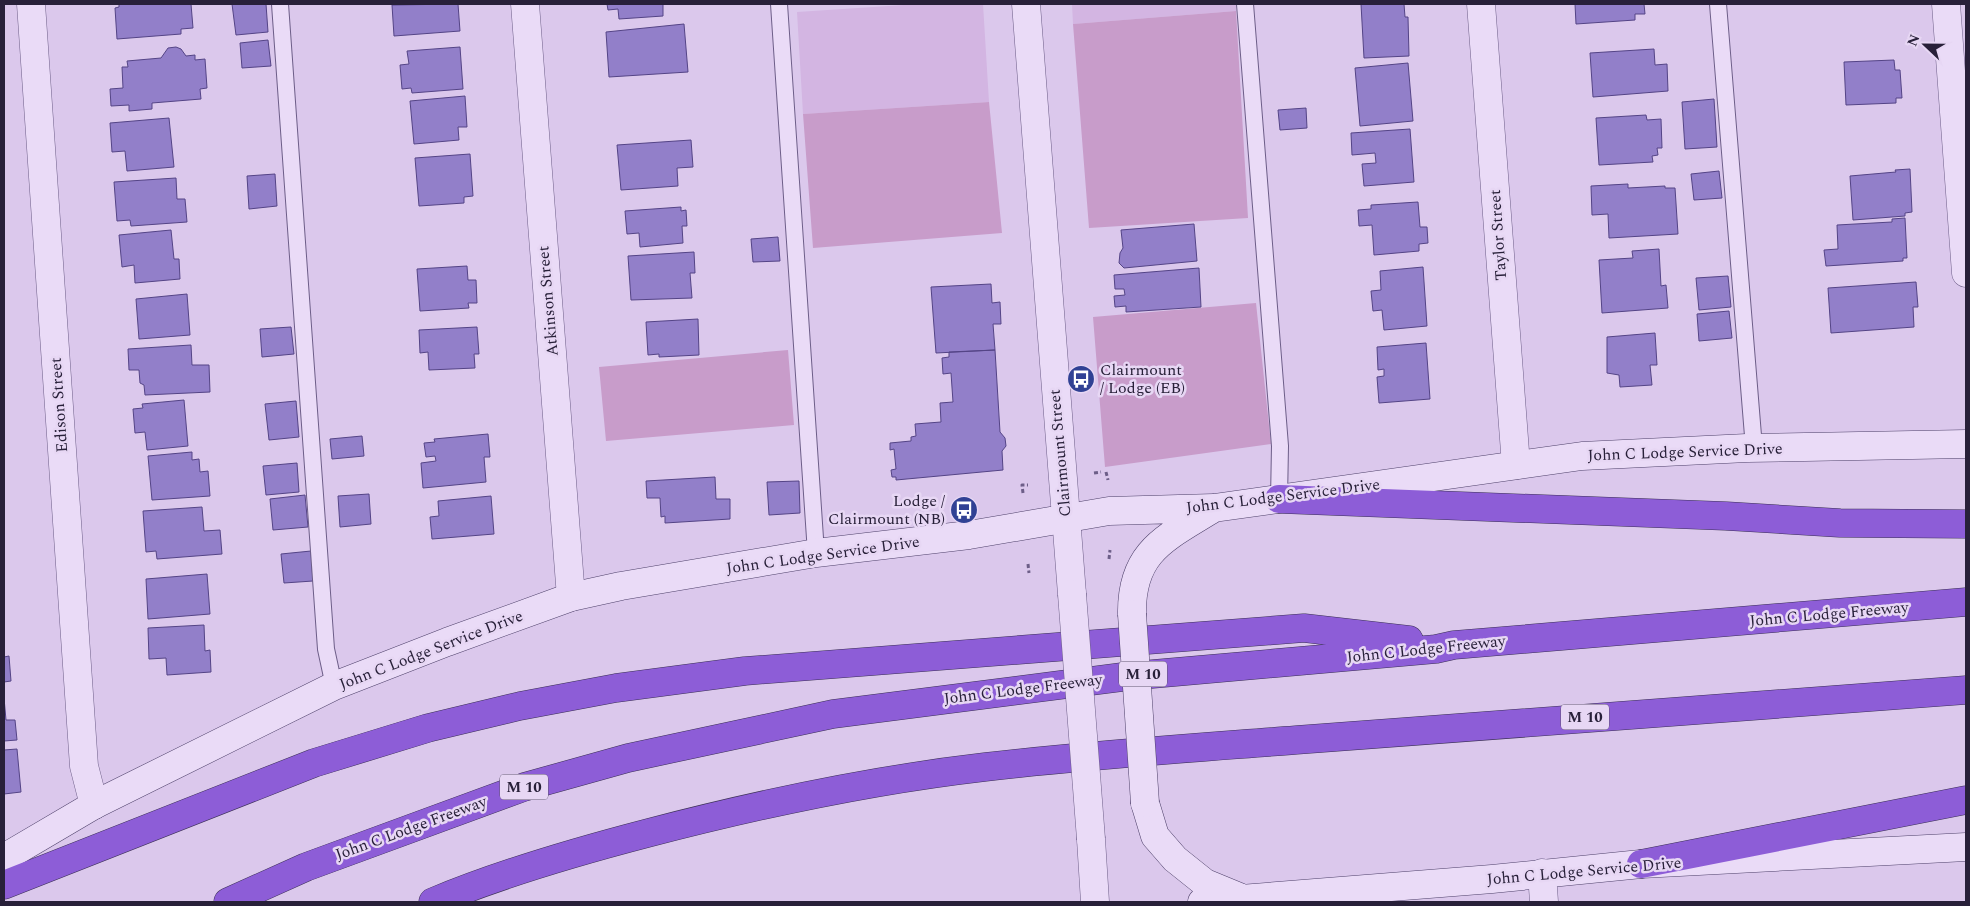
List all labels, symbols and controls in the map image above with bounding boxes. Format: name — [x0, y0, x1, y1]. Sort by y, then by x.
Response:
north arrow — [1900, 20, 1950, 70]
text: N — [1902, 31, 1925, 50]
street label: Taylor Street — [1483, 188, 1513, 281]
street label: Atkinson Street — [531, 244, 565, 357]
street label: Edison Street — [44, 356, 74, 453]
place label: Clairmount / Lodge (EB) — [1100, 358, 1185, 400]
bus stop icon: Clairmount / Lodge (EB) — [1066, 364, 1096, 394]
street label: Clairmount Street — [1042, 388, 1078, 518]
street label: John C Lodge Service Drive — [1587, 437, 1783, 467]
street label: John C Lodge Service Drive — [1185, 472, 1381, 520]
place label: Lodge / Clairmount (NB) — [828, 489, 945, 531]
bus stop icon: Lodge / Clairmount (NB) — [949, 495, 979, 525]
street label: John C Lodge Service Drive — [725, 530, 921, 580]
street label: John C Lodge Freeway — [1748, 595, 1911, 633]
street label: John C Lodge Service Drive — [336, 604, 526, 696]
street label: John C Lodge Freeway — [1345, 629, 1508, 669]
road number: M 10 — [1119, 662, 1167, 686]
street label: John C Lodge Freeway — [942, 667, 1105, 711]
road number: M 10 — [1561, 704, 1609, 730]
road number: M 10 — [500, 774, 548, 800]
street label: John C Lodge Freeway — [332, 789, 491, 867]
street label: John C Lodge Service Drive — [1486, 851, 1682, 891]

